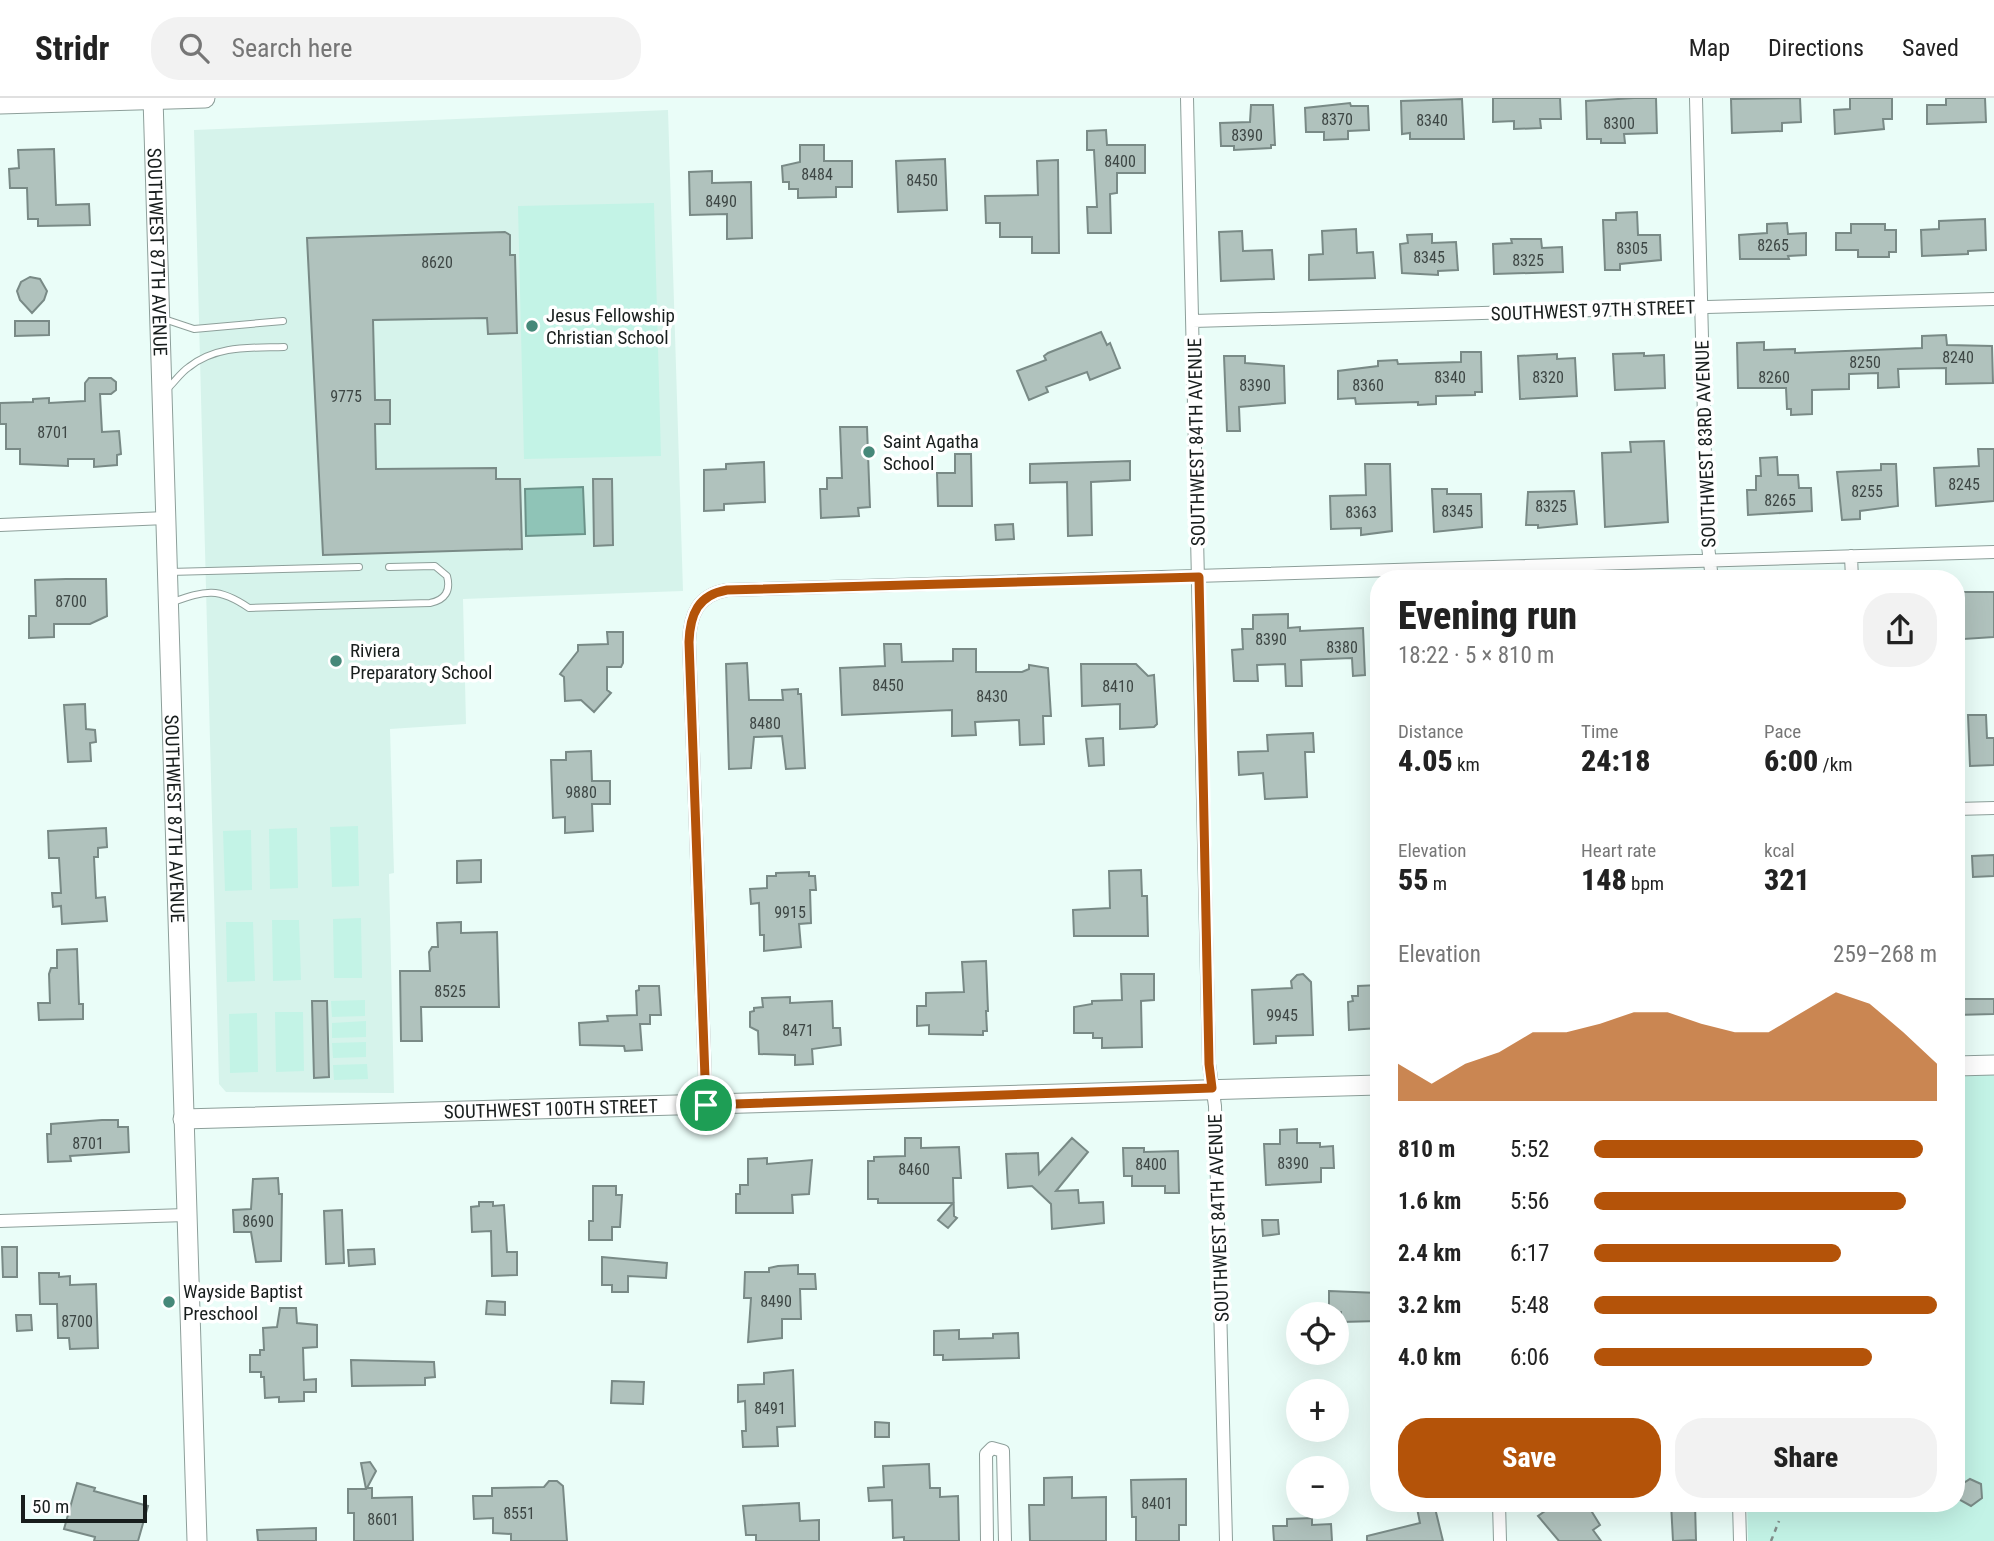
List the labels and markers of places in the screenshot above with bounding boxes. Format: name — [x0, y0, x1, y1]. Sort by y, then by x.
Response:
place label: Jesus Fellowship Christian School — [546, 304, 675, 349]
marker: Jesus Fellowship Christian School — [524, 318, 540, 334]
place label: Saint Agatha School — [883, 430, 979, 475]
marker: Saint Agatha School — [861, 444, 877, 460]
place label: Riviera Preparatory School — [350, 639, 492, 684]
marker: Riviera Preparatory School — [328, 653, 344, 669]
pin — [676, 1075, 736, 1135]
place label: Wayside Baptist Preschool — [183, 1280, 303, 1325]
marker: Wayside Baptist Preschool — [161, 1294, 177, 1310]

